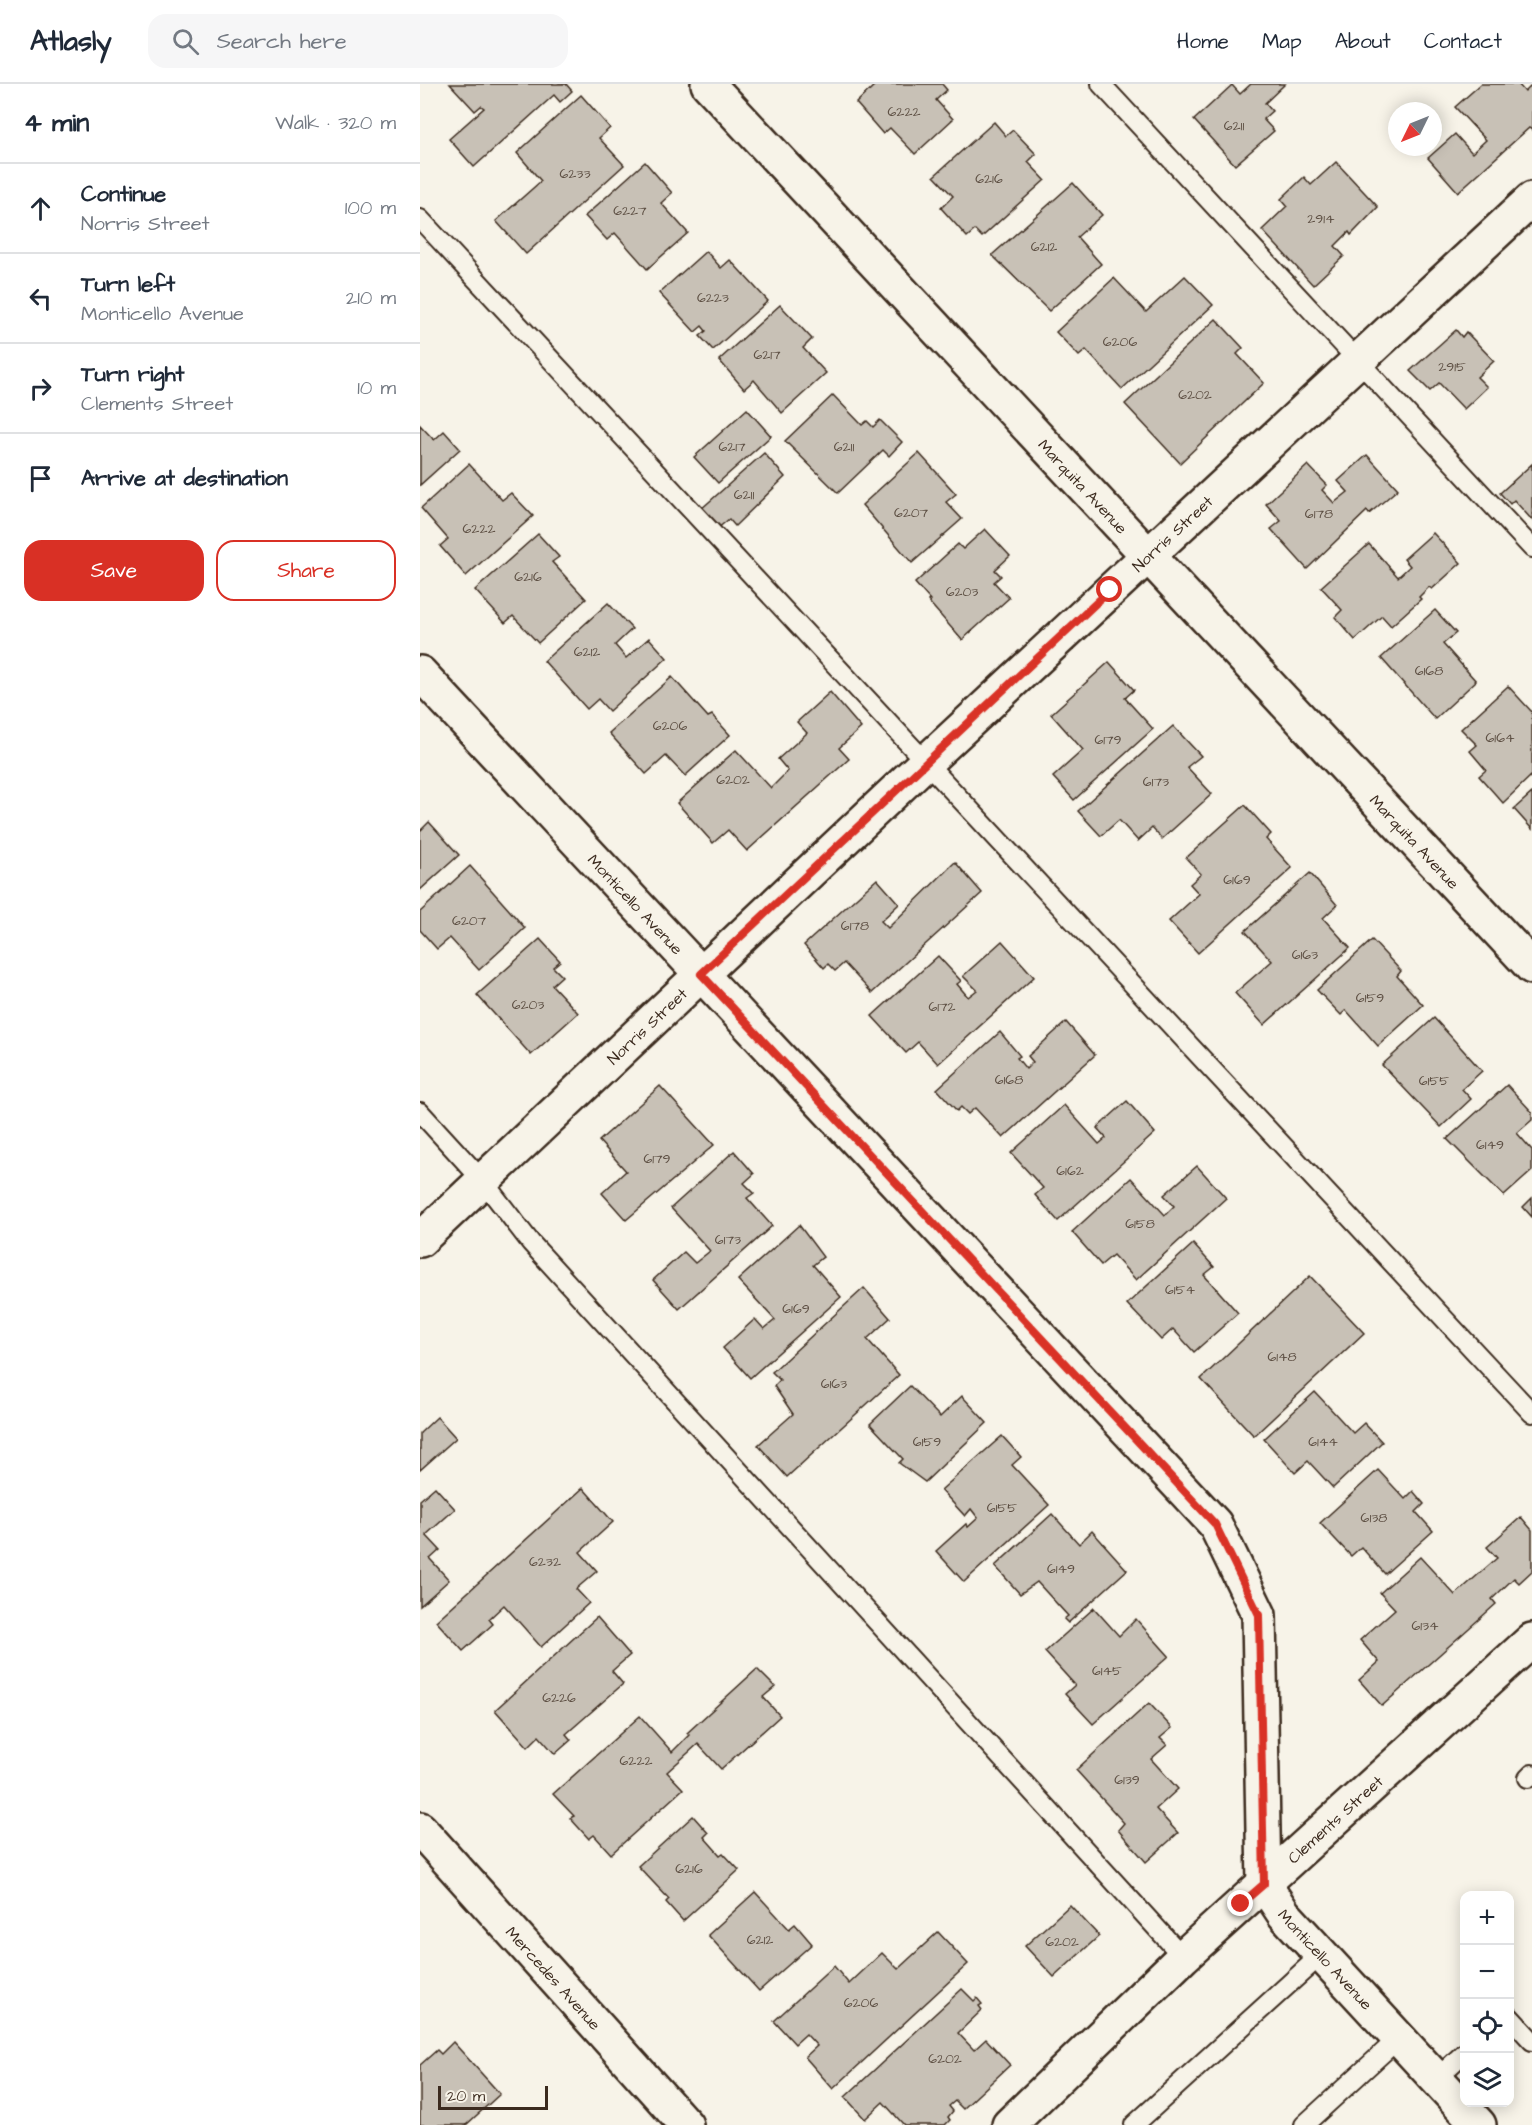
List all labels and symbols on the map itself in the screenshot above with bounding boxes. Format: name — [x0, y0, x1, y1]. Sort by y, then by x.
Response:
house number: 6222 — [888, 102, 920, 122]
north arrow — [1388, 102, 1442, 156]
house number: 6211 — [1224, 116, 1244, 136]
house number: 6233 — [559, 164, 591, 184]
house number: 6216 — [975, 169, 1003, 189]
house number: 6227 — [613, 201, 647, 221]
house number: 2914 — [1307, 209, 1335, 229]
house number: 6212 — [1031, 237, 1057, 257]
house number: 6223 — [697, 288, 729, 308]
house number: 6206 — [1103, 332, 1137, 352]
house number: 6217 — [753, 345, 781, 365]
house number: 2915 — [1438, 357, 1466, 377]
house number: 6202 — [1178, 385, 1212, 405]
street label: Marquita Avenue — [1033, 435, 1132, 539]
house number: 6217 — [718, 437, 746, 457]
house number: 6211 — [834, 437, 854, 457]
house number: 6211 — [734, 485, 754, 505]
street label: Norris Street — [1128, 491, 1218, 577]
house number: 6207 — [894, 503, 929, 523]
house number: 6178 — [1305, 504, 1333, 524]
house number: 6222 — [463, 519, 495, 539]
house number: 6216 — [514, 567, 542, 587]
route start — [1096, 576, 1122, 602]
house number: 6203 — [946, 582, 978, 602]
house number: 6212 — [574, 642, 600, 662]
house number: 6168 — [1415, 661, 1443, 681]
house number: 6206 — [653, 716, 687, 736]
house number: 6164 — [1486, 728, 1515, 748]
house number: 6179 — [1094, 730, 1122, 750]
house number: 6202 — [716, 770, 750, 790]
house number: 6173 — [1143, 772, 1169, 792]
street label: Marquita Avenue — [1364, 790, 1464, 894]
street label: Monticello Avenue — [582, 849, 688, 960]
house number: 6169 — [1223, 870, 1251, 890]
house number: 6207 — [452, 911, 487, 931]
house number: 6178 — [841, 916, 869, 936]
house number: 6163 — [1292, 945, 1318, 965]
street label: Norris Street — [603, 983, 693, 1070]
house number: 6159 — [1356, 988, 1384, 1008]
house number: 6203 — [512, 995, 544, 1015]
house number: 6172 — [928, 997, 956, 1017]
house number: 6168 — [995, 1070, 1023, 1090]
house number: 6155 — [1419, 1071, 1449, 1091]
house number: 6149 — [1476, 1135, 1504, 1155]
house number: 6179 — [643, 1149, 671, 1169]
house number: 6162 — [1056, 1161, 1084, 1181]
house number: 6158 — [1125, 1214, 1155, 1234]
house number: 6173 — [715, 1230, 741, 1250]
house number: 6154 — [1165, 1280, 1195, 1300]
house number: 6169 — [782, 1299, 810, 1319]
house number: 6148 — [1267, 1347, 1297, 1367]
house number: 6163 — [821, 1374, 847, 1394]
house number: 6159 — [913, 1432, 941, 1452]
house number: 6144 — [1308, 1432, 1338, 1452]
house number: 6155 — [987, 1498, 1017, 1518]
house number: 6138 — [1361, 1508, 1387, 1528]
house number: 6232 — [529, 1552, 561, 1572]
house number: 6149 — [1047, 1559, 1075, 1579]
house number: 6134 — [1411, 1616, 1439, 1636]
house number: 6145 — [1092, 1661, 1122, 1681]
house number: 6226 — [542, 1688, 576, 1708]
house number: 6222 — [620, 1751, 652, 1771]
house number: 6139 — [1114, 1770, 1140, 1790]
street label: Clements Street — [1283, 1770, 1388, 1869]
house number: 6216 — [675, 1859, 703, 1879]
route end — [1227, 1890, 1253, 1916]
street label: Monticello Avenue — [1273, 1904, 1377, 2015]
street label: Mercedes Avenue — [500, 1922, 606, 2035]
house number: 6212 — [747, 1930, 773, 1950]
house number: 6202 — [1045, 1932, 1079, 1952]
house number: 6206 — [844, 1993, 878, 2013]
house number: 6202 — [928, 2049, 962, 2069]
scale bar — [438, 2083, 548, 2110]

